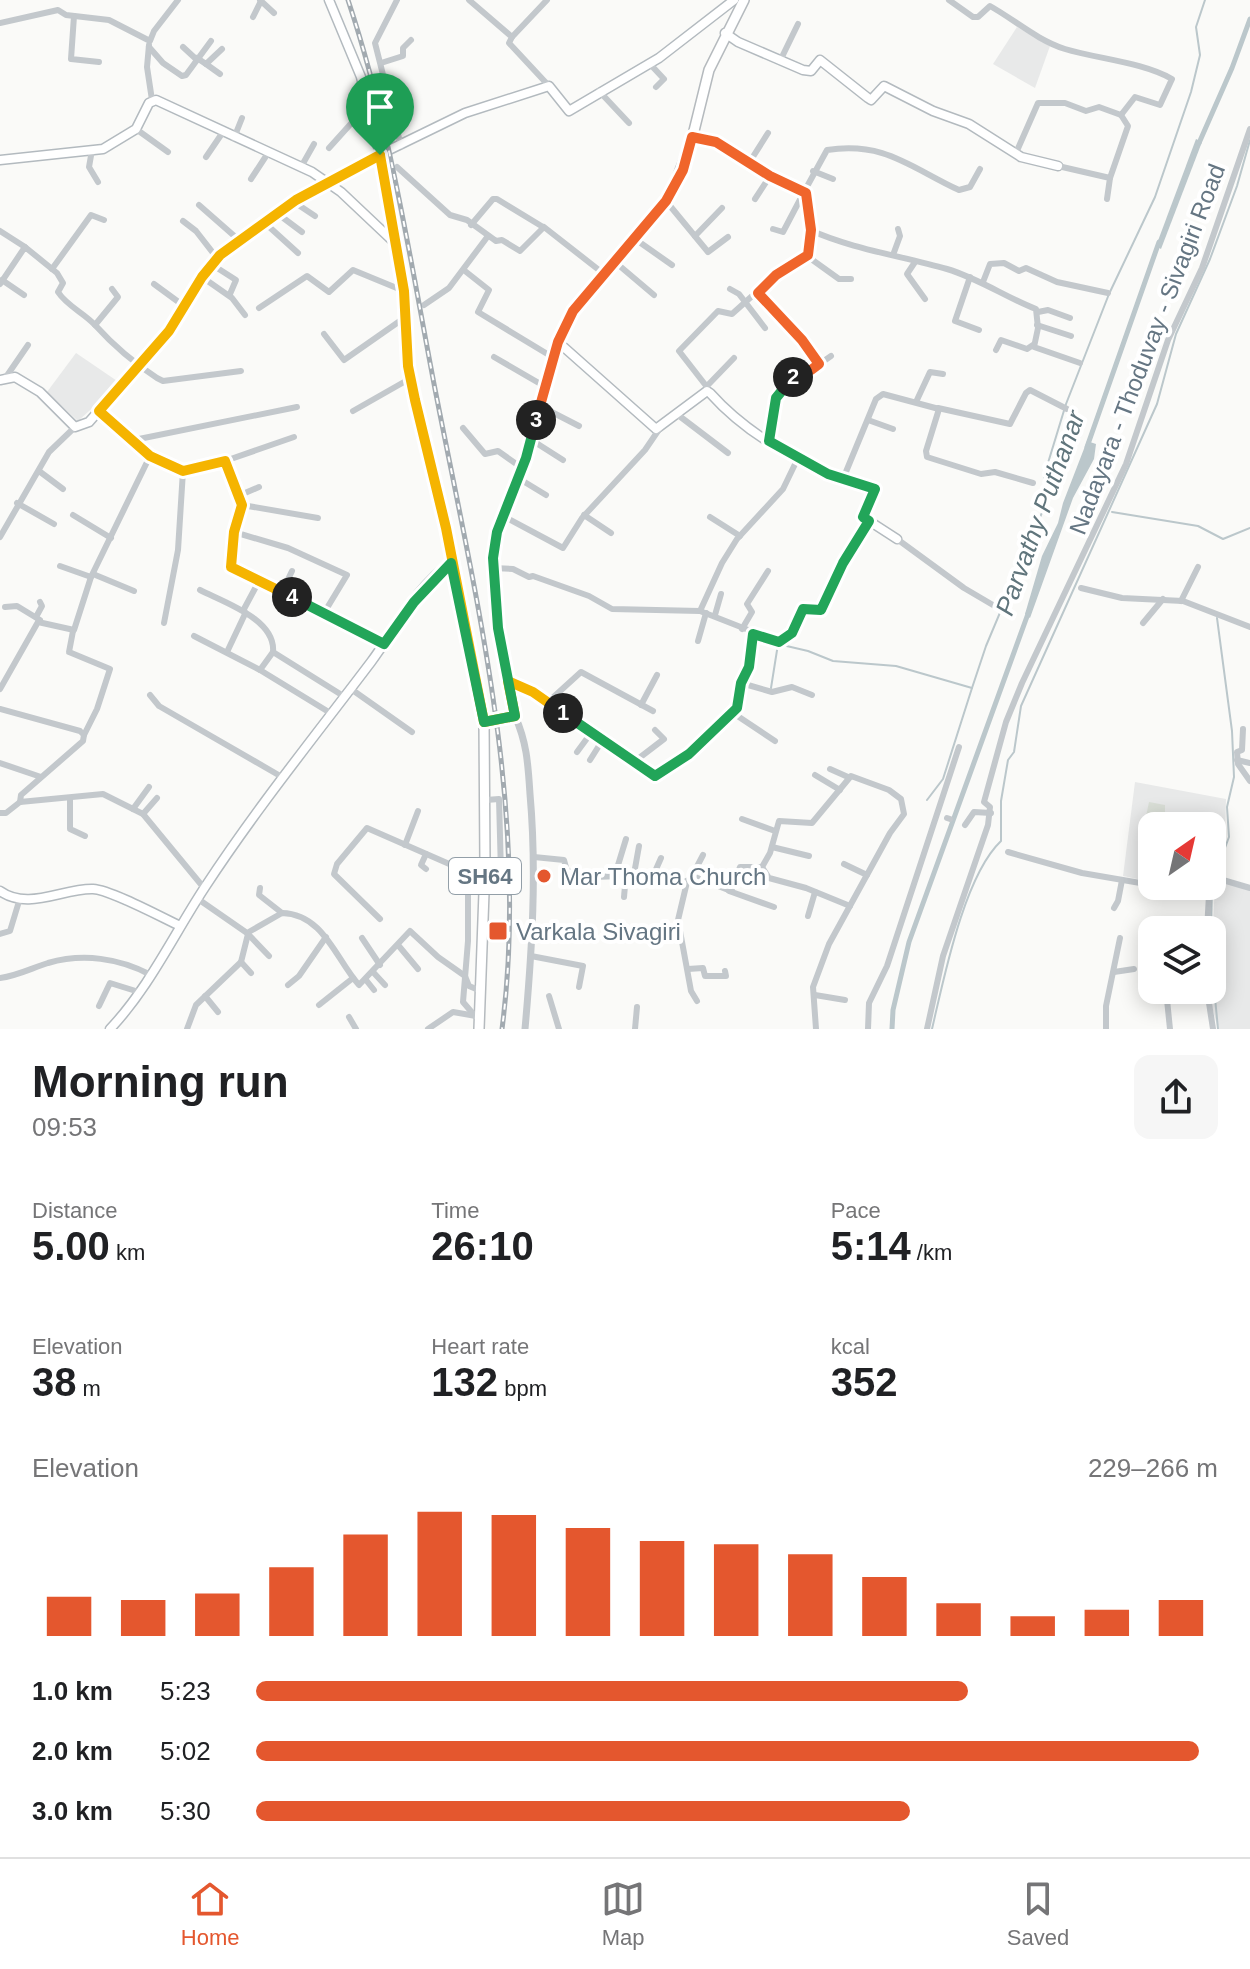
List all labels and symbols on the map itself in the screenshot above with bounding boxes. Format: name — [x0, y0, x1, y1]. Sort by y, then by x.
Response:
pin — [346, 73, 414, 155]
street label: Nadayara - Thoduvay - Sivagiri Road — [1064, 160, 1230, 538]
pin: 2 — [773, 357, 813, 397]
pin: 3 — [516, 400, 556, 440]
water label: Parvathy Puthanar — [989, 405, 1091, 619]
pin: 4 — [272, 577, 312, 617]
pin: 1 — [543, 693, 583, 733]
north arrow — [1138, 812, 1226, 900]
road number: SH64 — [449, 858, 521, 894]
place label: Mar Thoma Church — [560, 863, 766, 890]
marker: Mar Thoma Church — [535, 867, 553, 885]
place label: Varkala Sivagiri — [516, 918, 681, 945]
marker: Varkala Sivagiri — [487, 920, 509, 942]

